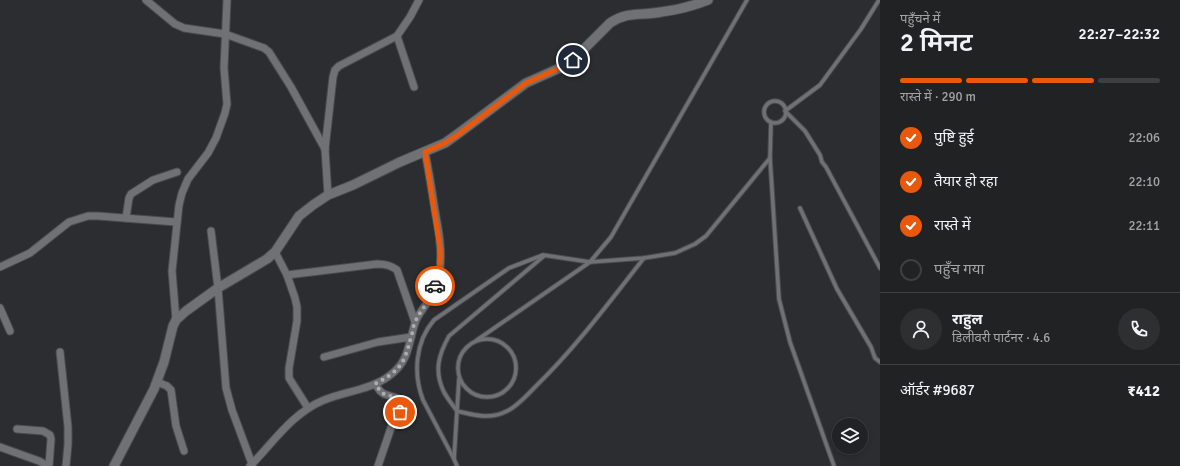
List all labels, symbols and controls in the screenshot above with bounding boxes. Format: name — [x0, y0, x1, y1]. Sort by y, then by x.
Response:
text: पहुँचने में — [900, 11, 940, 27]
text: 22:27–22:32 — [1079, 25, 1160, 43]
text: 2 मिनट — [900, 27, 973, 59]
pin — [556, 43, 590, 77]
icon: home — [562, 49, 584, 71]
text: रास्ते में · 290 m — [900, 89, 976, 105]
icon: check — [900, 127, 922, 149]
text: पुष्टि हुई — [934, 128, 974, 146]
text: 22:06 — [1128, 130, 1160, 146]
icon: check — [900, 171, 922, 193]
text: तैयार हो रहा — [934, 172, 998, 190]
text: 22:10 — [1128, 174, 1160, 190]
icon: check — [900, 215, 922, 237]
text: रास्ते में — [934, 216, 971, 234]
text: 22:11 — [1128, 218, 1160, 234]
text: पहुँच गया — [934, 260, 984, 278]
courier — [415, 266, 455, 306]
icon: car — [424, 275, 446, 297]
button: person — [900, 308, 942, 350]
button: phone — [1118, 308, 1160, 350]
text: राहुल — [952, 310, 983, 328]
text: डिलीवरी पार्टनर · 4.6 — [952, 330, 1050, 346]
text: ऑर्डर #9687 — [900, 381, 975, 399]
text: ₹412 — [1128, 382, 1160, 400]
pin — [383, 395, 417, 429]
icon: bag — [389, 401, 411, 423]
map controls — [832, 418, 868, 454]
button: layers — [832, 418, 868, 454]

